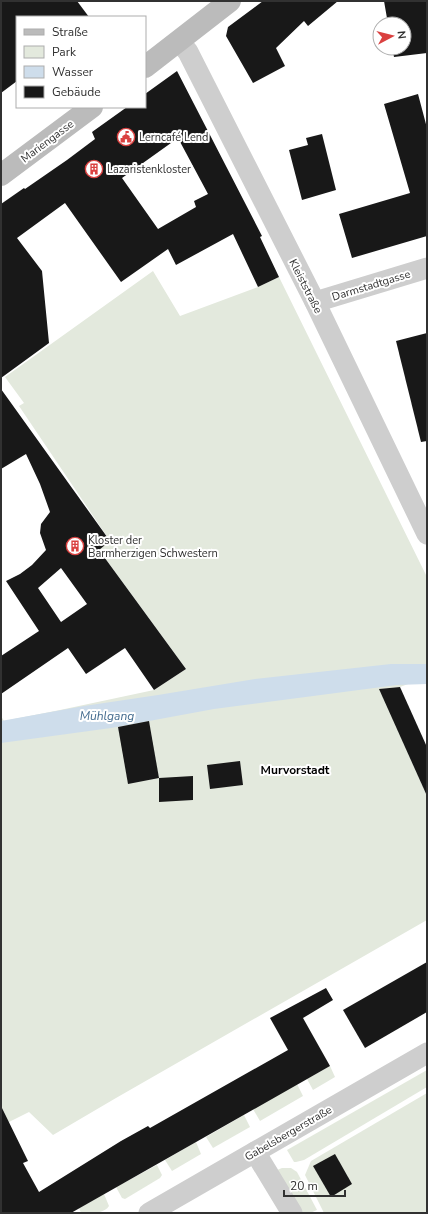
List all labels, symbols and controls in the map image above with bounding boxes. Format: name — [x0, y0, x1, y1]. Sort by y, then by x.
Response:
legend — [16, 16, 146, 108]
north arrow — [372, 16, 412, 56]
text: Straße — [52, 24, 88, 40]
text: N — [393, 30, 409, 40]
text: Park — [52, 44, 77, 60]
text: Wasser — [52, 64, 94, 80]
text: Gebäude — [52, 84, 101, 100]
street label: Mariengasse — [18, 117, 77, 166]
public building icon: Lerncafé Lend — [116, 127, 136, 147]
place label: Lerncafé Lend — [139, 130, 208, 145]
building icon: Lazaristenkloster — [84, 159, 104, 179]
place label: Lazaristenkloster — [107, 162, 191, 177]
street label: Kleiststraße — [285, 257, 326, 316]
street label: Darmstadtgasse — [330, 266, 412, 305]
place label: Kloster der Barmherzigen Schwestern — [88, 533, 218, 561]
building icon: Kloster der Barmherzigen Schwestern — [65, 536, 85, 556]
water label: Mühlgang — [80, 708, 134, 724]
district label: Murvorstadt — [261, 762, 330, 778]
street label: Gabelsbergerstraße — [242, 1102, 335, 1165]
scale bar — [284, 1172, 345, 1198]
text: 20 m — [290, 1178, 318, 1194]

